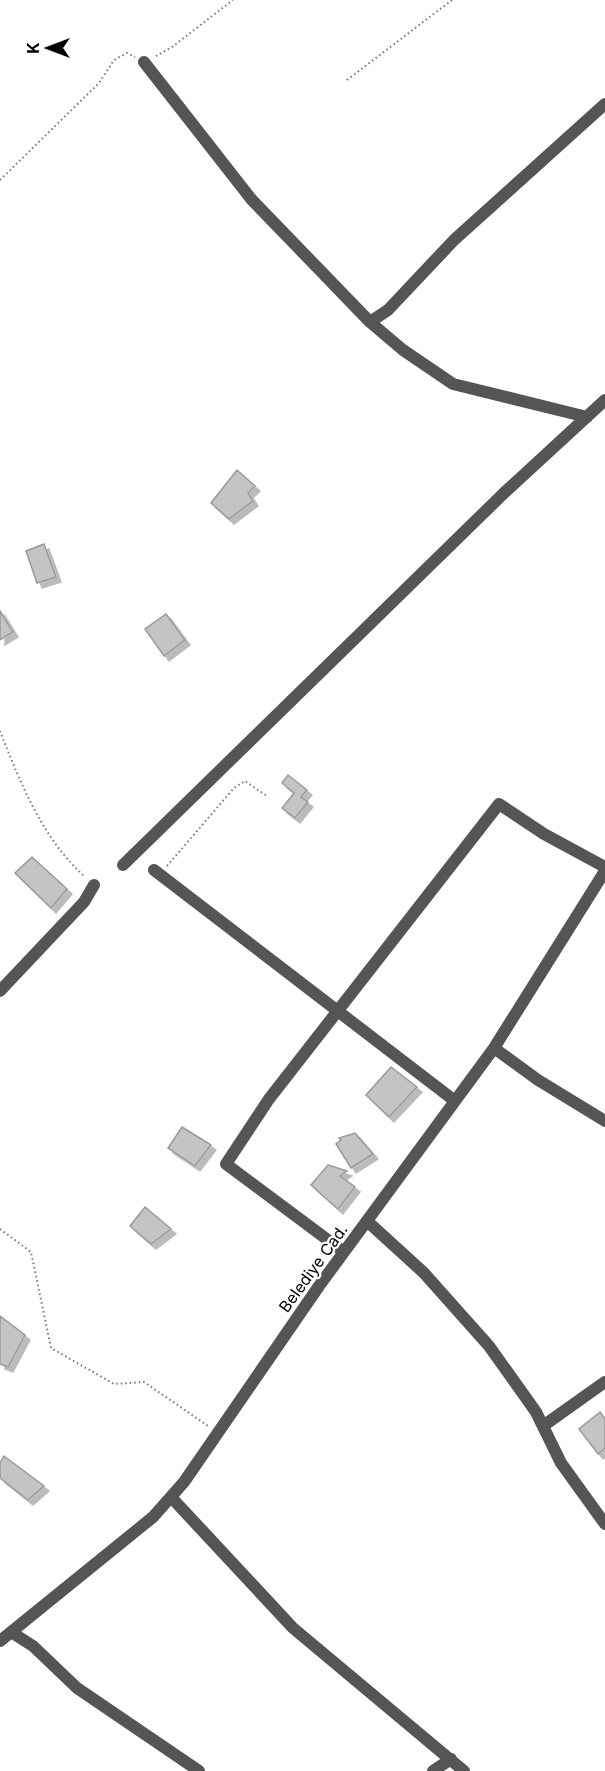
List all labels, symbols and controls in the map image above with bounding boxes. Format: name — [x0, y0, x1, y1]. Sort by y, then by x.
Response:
north arrow — [18, 18, 78, 78]
text: K — [23, 42, 43, 54]
street label: Belediye Cad. — [274, 1220, 352, 1316]

